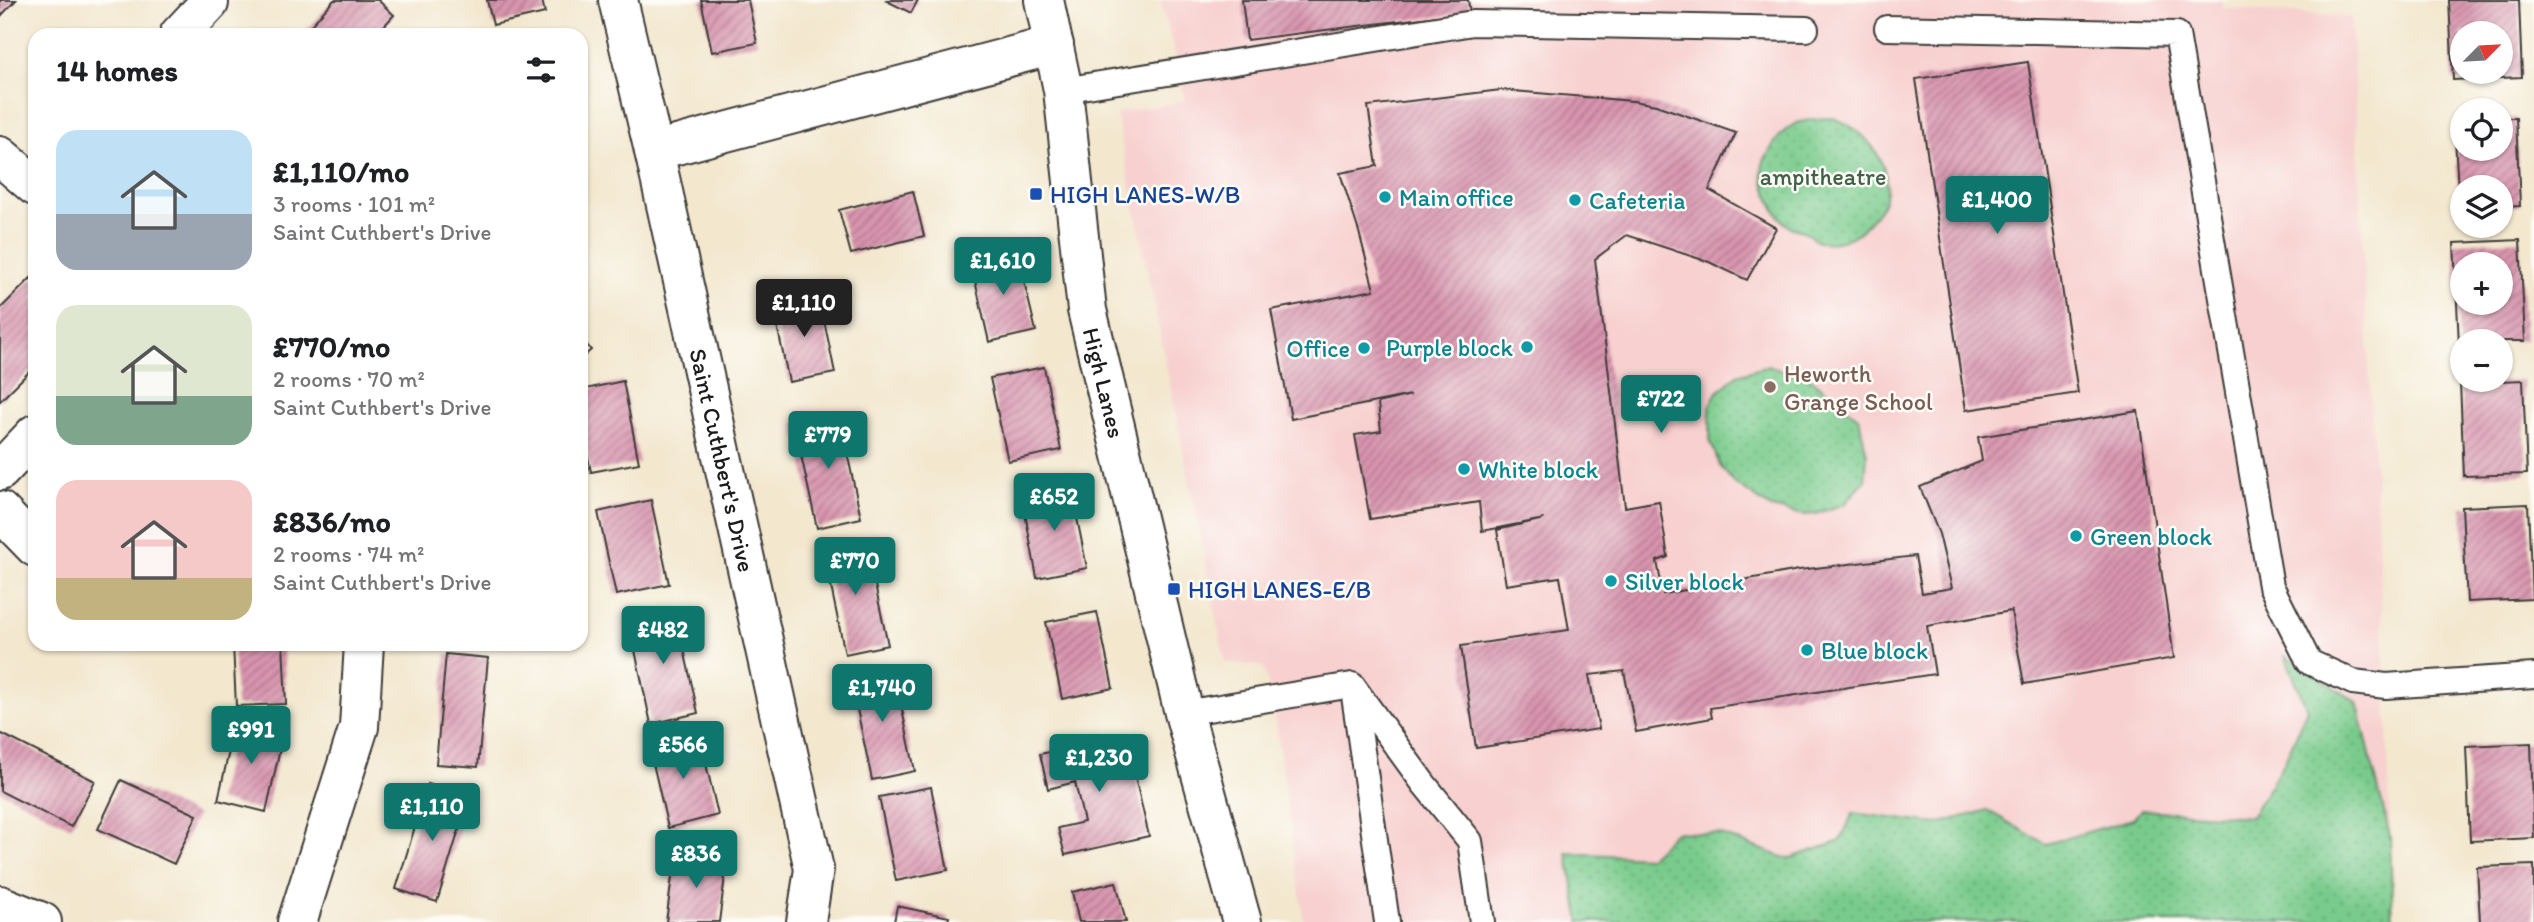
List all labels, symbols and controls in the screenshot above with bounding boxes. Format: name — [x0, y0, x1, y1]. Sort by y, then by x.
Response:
north arrow — [2450, 21, 2513, 84]
map controls — [2450, 21, 2513, 392]
icon: filters — [522, 51, 560, 89]
text: 14 homes — [56, 52, 178, 89]
button: locate — [2450, 98, 2513, 161]
text: £1,110/mo — [273, 153, 409, 190]
icon: home — [112, 158, 196, 242]
park label: ampitheatre — [1760, 162, 1886, 191]
button: layers — [2450, 175, 2513, 238]
pin: £1,400 — [1940, 176, 2054, 236]
place label: HIGH LANES-W/B — [1050, 180, 1240, 209]
place label: Main office — [1399, 183, 1514, 212]
text: £1,400 — [1962, 185, 2032, 213]
marker: HIGH LANES-W/B — [1028, 186, 1044, 202]
place label: Cafeteria — [1589, 186, 1685, 215]
marker: Main office — [1377, 189, 1393, 205]
text: 3 rooms · 101 m² — [273, 190, 435, 218]
marker: Cafeteria — [1567, 192, 1583, 208]
text: Saint Cuthbert's Drive — [273, 218, 491, 246]
pin: £1,610 — [946, 238, 1060, 297]
text: £1,610 — [970, 246, 1036, 274]
button: + — [2450, 252, 2513, 315]
pin: £1,110 — [747, 280, 861, 339]
text: £1,110 — [772, 288, 836, 316]
street label: High Lanes — [1077, 325, 1132, 441]
text: £770/mo — [273, 328, 390, 365]
button: − — [2450, 329, 2513, 392]
icon: home — [112, 333, 196, 417]
place label: Purple block — [1386, 333, 1514, 362]
place label: Office — [1286, 334, 1350, 363]
marker: Purple block — [1519, 339, 1535, 355]
marker: Office — [1356, 340, 1372, 356]
street label: Saint Cuthbert's Drive — [684, 346, 762, 575]
place label: Heworth Grange School — [1784, 359, 1933, 416]
text: 2 rooms · 70 m² — [273, 365, 425, 393]
pin: £722 — [1620, 376, 1702, 435]
marker: Heworth Grange School — [1762, 379, 1778, 395]
text: £722 — [1637, 384, 1685, 412]
text: Saint Cuthbert's Drive — [273, 393, 491, 421]
pin: £779 — [787, 412, 869, 471]
text: £779 — [804, 420, 852, 448]
place label: White block — [1478, 455, 1599, 484]
marker: White block — [1456, 461, 1472, 477]
pin: £652 — [1013, 474, 1095, 533]
text: £652 — [1030, 482, 1078, 510]
text: £836/mo — [273, 503, 391, 540]
icon: home — [112, 508, 196, 592]
place label: Green block — [2090, 522, 2213, 551]
marker: Green block — [2068, 528, 2084, 544]
pin: £770 — [814, 538, 896, 597]
text: 2 rooms · 74 m² — [273, 540, 425, 568]
text: £770 — [830, 546, 880, 574]
place label: Silver block — [1625, 567, 1745, 596]
text: Saint Cuthbert's Drive — [273, 568, 491, 596]
marker: Silver block — [1603, 573, 1619, 589]
place label: HIGH LANES-E/B — [1188, 575, 1371, 604]
marker: HIGH LANES-E/B — [1166, 581, 1182, 597]
pin: £482 — [622, 606, 704, 666]
text: £482 — [638, 615, 688, 643]
place label: Blue block — [1821, 636, 1928, 665]
marker: Blue block — [1799, 642, 1815, 658]
pin: £1,740 — [825, 664, 939, 724]
text: £1,740 — [848, 673, 916, 701]
pin: £991 — [210, 706, 292, 766]
text: £991 — [227, 715, 275, 743]
pin: £566 — [642, 722, 724, 781]
text: £566 — [659, 730, 707, 758]
pin: £1,230 — [1042, 734, 1156, 794]
text: £1,230 — [1065, 743, 1133, 771]
pin: £1,110 — [375, 784, 489, 843]
text: £1,110 — [400, 792, 464, 820]
pin: £836 — [655, 830, 737, 890]
text: £836 — [671, 839, 721, 867]

